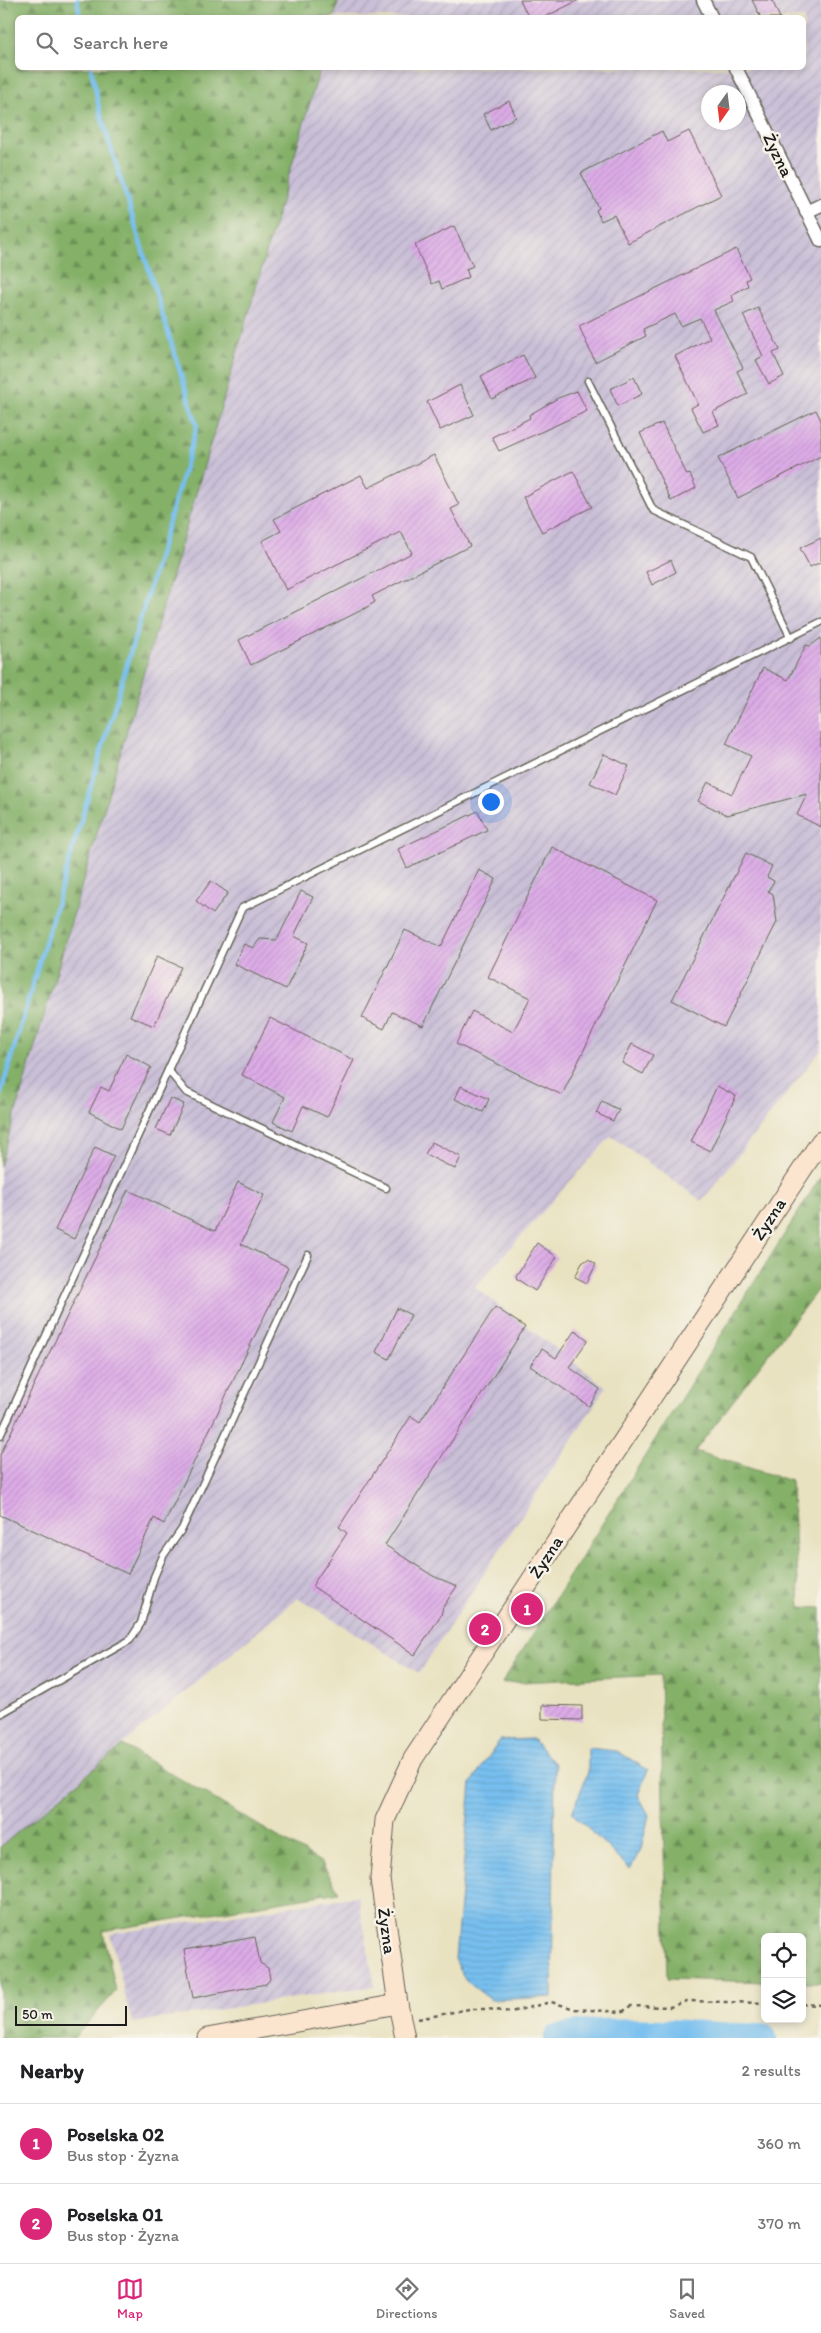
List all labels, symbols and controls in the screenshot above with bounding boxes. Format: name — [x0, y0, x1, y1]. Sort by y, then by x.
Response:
search box — [15, 15, 806, 70]
icon: search — [33, 29, 61, 57]
text: Search here — [73, 31, 168, 54]
north arrow — [701, 85, 746, 130]
street label: Żyzna — [758, 129, 798, 181]
your location — [478, 789, 504, 815]
street label: Żyzna — [747, 1193, 791, 1244]
street label: Żyzna — [524, 1531, 568, 1582]
pin: 1 — [511, 1590, 543, 1628]
pin: 2 — [469, 1610, 501, 1648]
street label: Żyzna — [373, 1906, 401, 1956]
map controls — [761, 1933, 806, 2023]
button: locate — [761, 1933, 806, 1978]
button: layers — [761, 1978, 806, 2023]
scale bar — [15, 2003, 128, 2026]
text: 50 m — [22, 2006, 53, 2023]
text: Nearby — [20, 2058, 84, 2083]
text: 2 results — [741, 2061, 801, 2080]
text: Poselska 02 — [67, 2123, 164, 2146]
text: 1 — [32, 2134, 40, 2153]
text: 360 m — [757, 2134, 801, 2153]
text: Bus stop · Żyzna — [67, 2146, 179, 2165]
text: Poselska 01 — [67, 2203, 163, 2226]
text: 2 — [32, 2214, 40, 2233]
text: 370 m — [757, 2214, 801, 2233]
text: Bus stop · Żyzna — [67, 2226, 179, 2245]
tab: Map — [116, 2275, 144, 2322]
tab: Directions — [376, 2275, 437, 2322]
tab: Saved — [669, 2275, 705, 2322]

